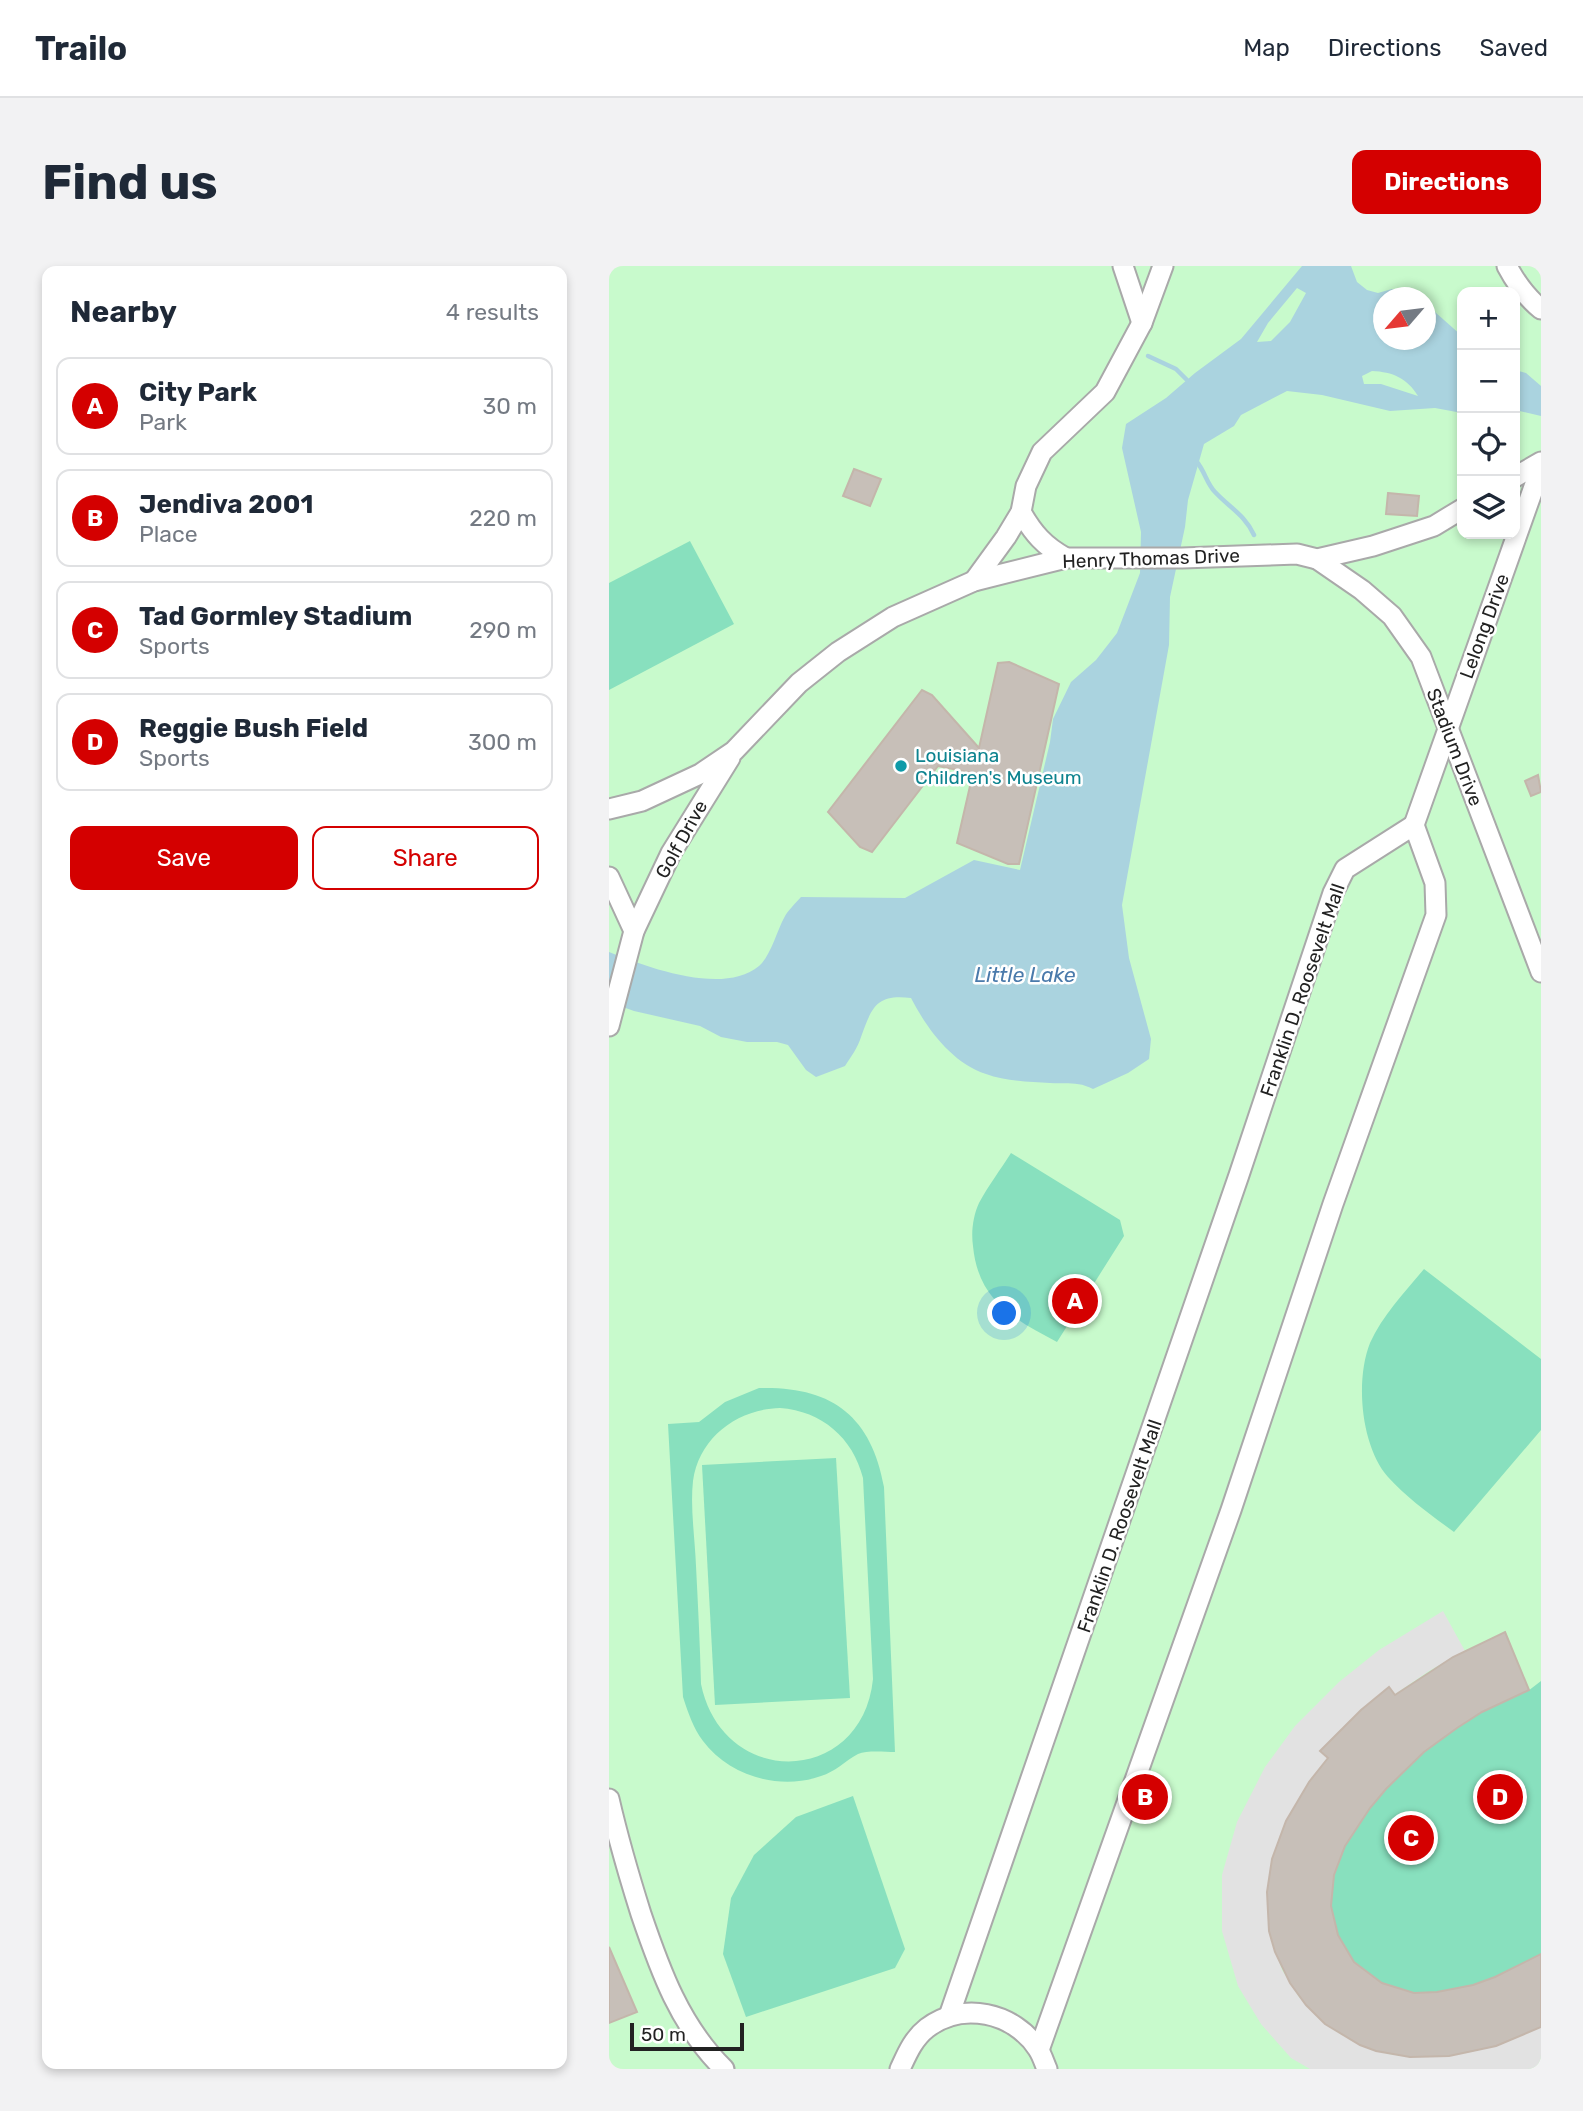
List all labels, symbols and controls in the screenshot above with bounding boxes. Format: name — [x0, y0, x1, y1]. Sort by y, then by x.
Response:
text: Trailo — [35, 29, 127, 68]
text: Map — [1243, 34, 1290, 62]
text: Directions — [1328, 34, 1441, 62]
text: Saved — [1479, 34, 1548, 62]
button: Directions — [1352, 150, 1541, 214]
text: Find us — [42, 153, 218, 211]
north arrow — [1373, 287, 1436, 350]
map controls — [1457, 287, 1520, 539]
button: + — [1457, 287, 1520, 350]
text: Nearby — [70, 294, 177, 330]
text: 4 results — [446, 298, 539, 326]
button: − — [1457, 350, 1520, 413]
text: City Park — [139, 377, 257, 408]
text: A — [87, 392, 103, 420]
text: 30 m — [482, 392, 537, 420]
text: Park — [139, 408, 187, 436]
button: locate — [1457, 413, 1520, 476]
button: layers — [1457, 476, 1520, 539]
text: Jendiva 2001 — [139, 489, 313, 520]
text: B — [87, 504, 103, 532]
text: 220 m — [469, 504, 537, 532]
text: Place — [139, 520, 198, 548]
street label: Henry Thomas Drive — [1062, 544, 1240, 573]
street label: Lelong Drive — [1455, 571, 1514, 682]
text: Tad Gormley Stadium — [139, 601, 412, 632]
text: C — [87, 616, 103, 644]
text: 290 m — [469, 616, 537, 644]
text: Sports — [139, 632, 210, 660]
street label: Stadium Drive — [1422, 685, 1488, 809]
text: Reggie Bush Field — [139, 713, 368, 744]
text: D — [87, 728, 103, 756]
text: 300 m — [468, 728, 537, 756]
text: Sports — [139, 744, 210, 772]
place label: Louisiana Children's Museum — [915, 744, 1082, 789]
marker: Louisiana Children's Museum — [893, 758, 909, 774]
street label: Golf Drive — [651, 796, 712, 882]
button: Save — [70, 826, 298, 890]
button: Share — [312, 826, 539, 890]
street label: Franklin D. Roosevelt Mall — [1255, 881, 1350, 1100]
water label: Little Lake — [974, 962, 1076, 987]
pin: A — [1052, 1275, 1098, 1327]
your location — [987, 1296, 1021, 1330]
street label: Franklin D. Roosevelt Mall — [1072, 1417, 1167, 1636]
pin: B — [1122, 1771, 1168, 1823]
pin: D — [1477, 1771, 1523, 1823]
pin: C — [1388, 1812, 1434, 1864]
scale bar — [630, 2020, 744, 2052]
text: 50 m — [641, 2023, 686, 2046]

